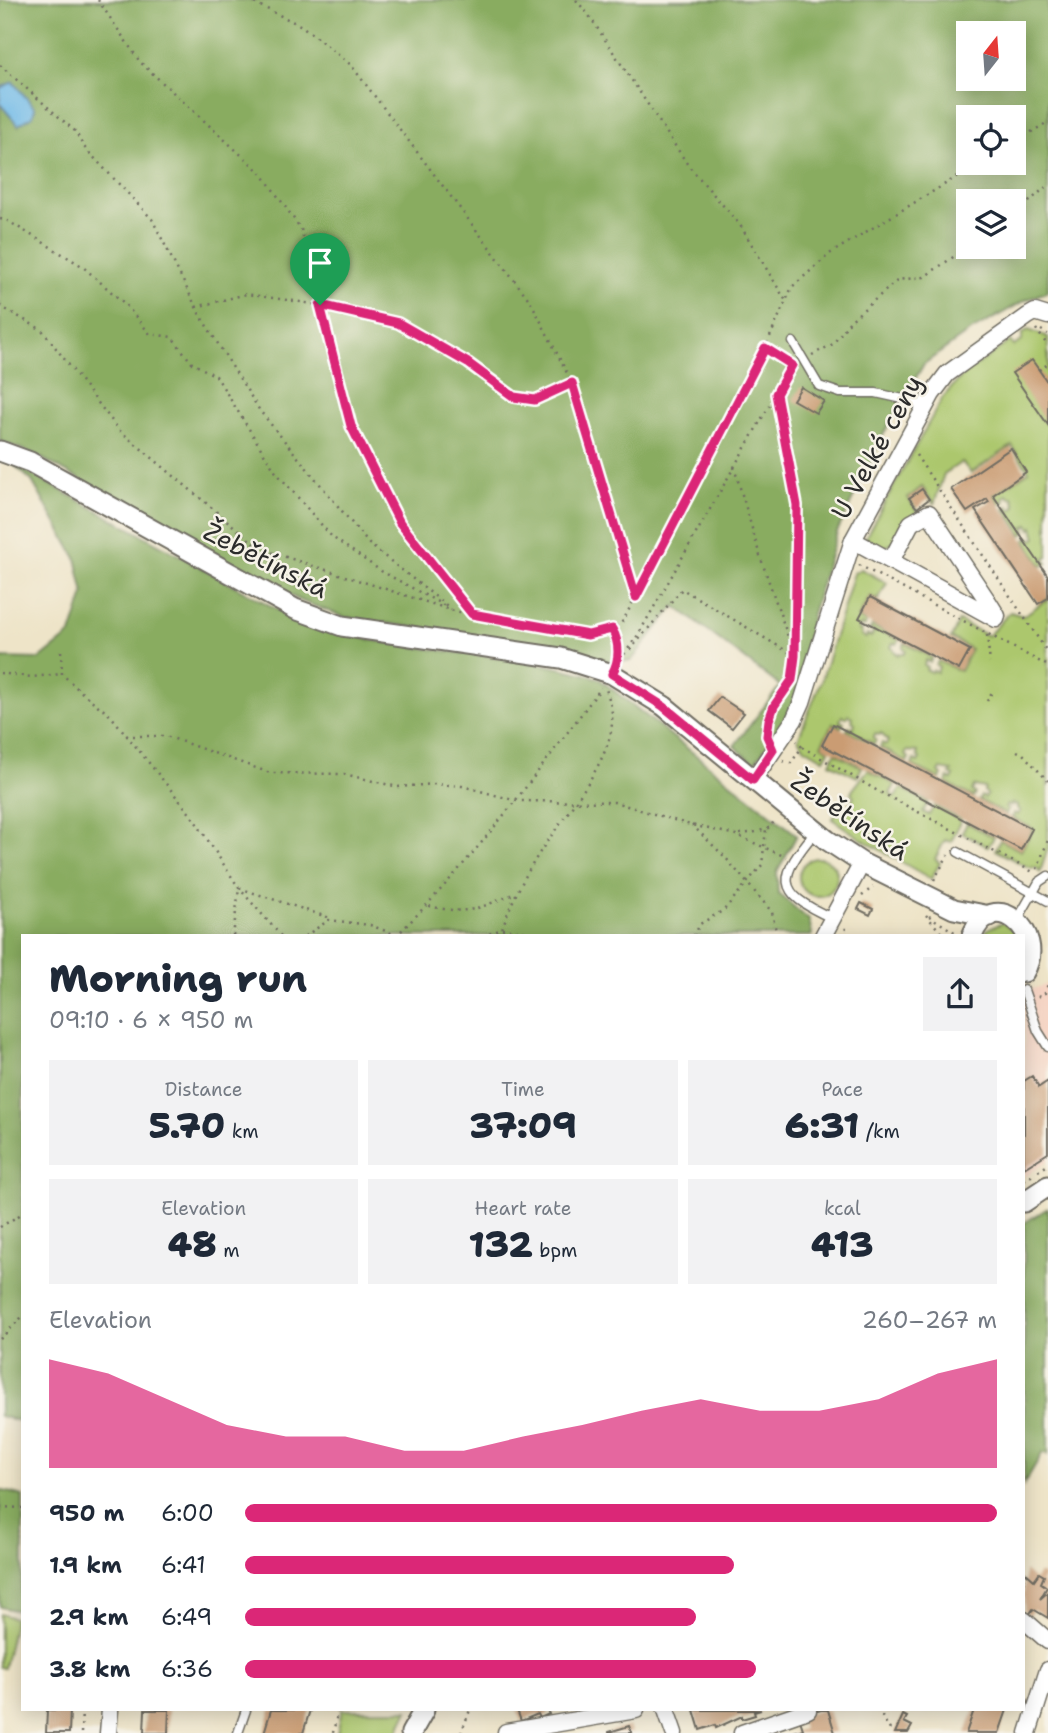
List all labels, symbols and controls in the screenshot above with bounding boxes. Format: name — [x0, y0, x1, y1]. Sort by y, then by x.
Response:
north arrow — [956, 21, 1026, 91]
map controls — [956, 21, 1026, 259]
button: locate — [956, 105, 1026, 175]
button: layers — [956, 189, 1026, 259]
pin — [290, 233, 350, 305]
icon: arrive — [301, 244, 339, 282]
street label: U Velké ceny — [823, 368, 931, 525]
street label: Žebětínská — [198, 513, 335, 606]
street label: Žebětínská — [784, 763, 916, 868]
text: Morning run — [49, 953, 307, 1004]
button: share — [923, 957, 997, 1031]
text: 09:10 · 6 × 950 m — [49, 1005, 253, 1035]
text: Distance — [165, 1077, 243, 1102]
text: Time — [501, 1077, 545, 1102]
text: Pace — [821, 1077, 863, 1102]
text: 5.70 — [149, 1102, 225, 1149]
text: 37:09 — [469, 1102, 577, 1149]
text: 6:31 — [785, 1102, 859, 1149]
text: km — [225, 1119, 259, 1144]
text: /km — [859, 1119, 900, 1144]
text: Elevation — [161, 1196, 246, 1221]
text: Heart rate — [475, 1196, 571, 1221]
text: kcal — [824, 1196, 861, 1221]
text: 48 — [168, 1221, 217, 1268]
text: 132 — [469, 1221, 533, 1268]
text: 413 — [811, 1221, 874, 1268]
text: m — [217, 1238, 240, 1263]
text: bpm — [533, 1238, 577, 1263]
text: Elevation — [49, 1305, 152, 1335]
text: 260–267 m — [862, 1305, 997, 1335]
text: 950 m — [49, 1498, 124, 1528]
text: 6:00 — [161, 1498, 214, 1528]
text: 1.9 km — [49, 1550, 122, 1580]
text: 6:41 — [161, 1550, 206, 1580]
text: 2.9 km — [49, 1602, 128, 1632]
text: 6:49 — [161, 1602, 212, 1632]
text: 3.8 km — [49, 1654, 130, 1684]
text: 6:36 — [161, 1654, 213, 1684]

